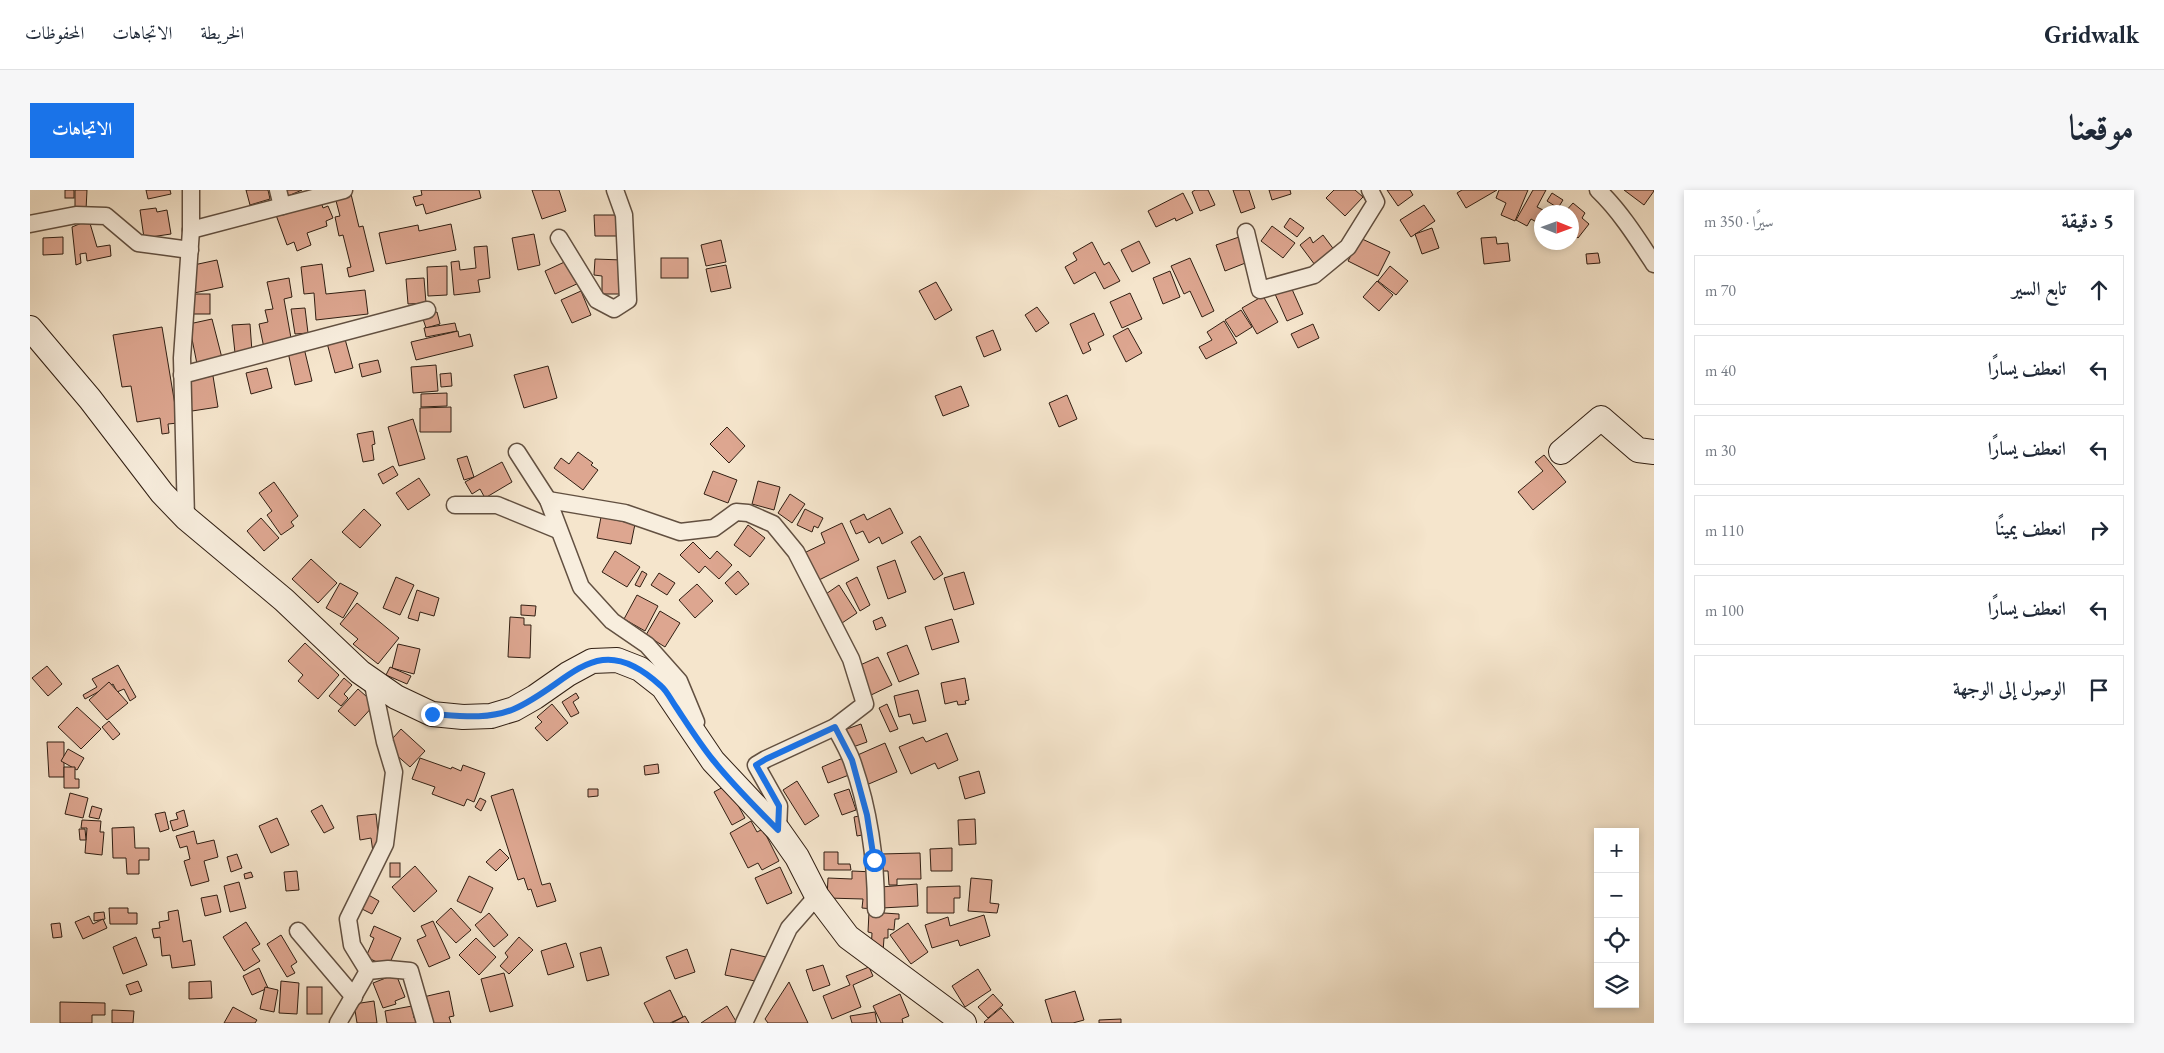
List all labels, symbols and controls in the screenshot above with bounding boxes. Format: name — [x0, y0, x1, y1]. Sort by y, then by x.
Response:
text: Gridwalk — [2044, 19, 2139, 50]
text: المحفوظات — [25, 21, 84, 44]
text: الاتجاهات — [112, 21, 172, 44]
text: الخريطة — [200, 21, 244, 44]
button: الاتجاهات — [30, 103, 134, 158]
text: موقعنا — [2069, 104, 2134, 149]
north arrow — [1534, 205, 1579, 250]
text: 5 دقيقة — [2061, 207, 2114, 234]
text: سيرًا · 350 m — [1704, 211, 1774, 232]
text: تابع السير — [2012, 276, 2066, 301]
icon: ahead — [2085, 276, 2113, 304]
text: 70 m — [1705, 280, 1736, 301]
text: انعطف يسارًا — [1988, 356, 2066, 381]
icon: left — [2085, 356, 2113, 384]
text: 40 m — [1705, 360, 1736, 381]
text: انعطف يسارًا — [1988, 436, 2066, 461]
icon: left — [2085, 436, 2113, 464]
text: 30 m — [1705, 440, 1736, 461]
text: انعطف يمينًا — [1995, 516, 2066, 541]
icon: right — [2085, 516, 2113, 544]
text: 110 m — [1705, 520, 1744, 541]
text: انعطف يسارًا — [1988, 596, 2066, 621]
icon: left — [2085, 596, 2113, 624]
text: 100 m — [1705, 600, 1744, 621]
text: الوصول إلى الوجهة — [1953, 676, 2066, 701]
icon: arrive — [2085, 676, 2113, 704]
route end — [421, 703, 444, 726]
map controls — [1594, 828, 1639, 1008]
button: + — [1594, 828, 1639, 873]
route start — [863, 849, 886, 872]
button: − — [1594, 873, 1639, 918]
button: locate — [1594, 918, 1639, 963]
button: layers — [1594, 963, 1639, 1008]

